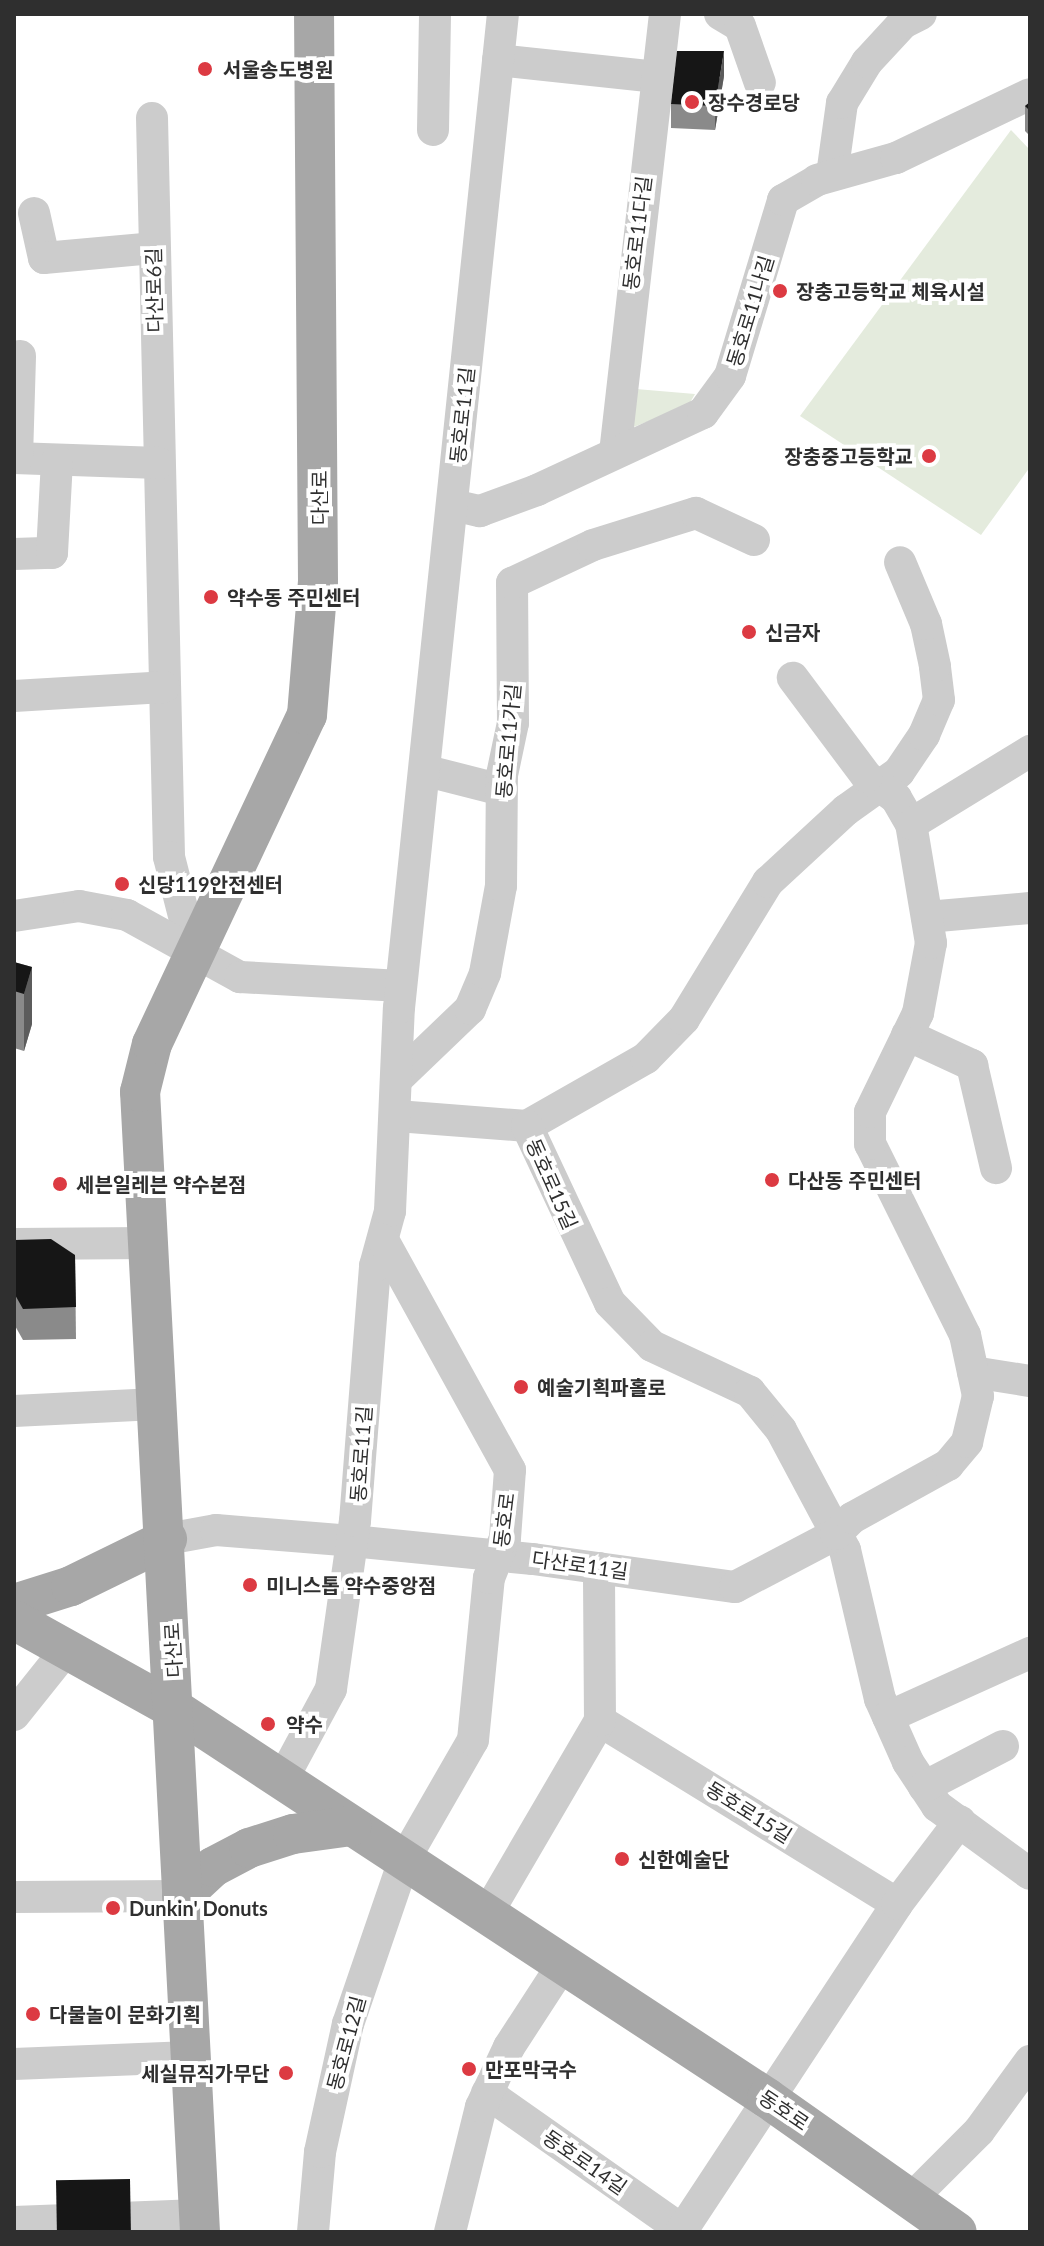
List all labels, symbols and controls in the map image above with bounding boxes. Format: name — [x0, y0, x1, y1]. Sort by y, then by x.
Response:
place label: 서울송도병원 — [223, 57, 333, 81]
marker: 서울송도병원 — [194, 58, 216, 80]
place label: 장수경로당 — [708, 90, 800, 114]
marker: 장수경로당 — [683, 93, 701, 111]
street label: 동호로11다길 — [618, 174, 656, 292]
street label: 다산로6길 — [141, 247, 167, 333]
street label: 동호로11나길 — [722, 252, 778, 370]
place label: 장충고등학교 체육시설 — [796, 279, 985, 303]
marker: 장충고등학교 체육시설 — [771, 282, 789, 300]
street label: 동호로11길 — [445, 366, 479, 464]
place label: 장충중고등학교 — [784, 444, 913, 468]
marker: 장충중고등학교 — [920, 447, 938, 465]
street label: 다산로 — [307, 470, 331, 526]
place label: 약수동 주민센터 — [227, 585, 361, 609]
marker: 약수동 주민센터 — [202, 588, 220, 606]
place label: 신금자 — [765, 620, 820, 644]
marker: 신금자 — [740, 623, 758, 641]
street label: 동호로11가길 — [491, 683, 525, 799]
place label: 신당119안전센터 — [138, 872, 283, 896]
marker: 신당119안전센터 — [113, 875, 131, 893]
street label: 동호로15길 — [521, 1135, 583, 1233]
place label: 다산동 주민센터 — [788, 1168, 922, 1192]
marker: 다산동 주민센터 — [763, 1171, 781, 1189]
place label: 세븐일레븐 약수본점 — [76, 1172, 246, 1196]
marker: 세븐일레븐 약수본점 — [51, 1175, 69, 1193]
place label: 예술기획파홀로 — [537, 1375, 666, 1399]
marker: 예술기획파홀로 — [512, 1378, 530, 1396]
street label: 동호로11길 — [346, 1405, 376, 1503]
street label: 동호로 — [489, 1491, 519, 1549]
street label: 다산로11길 — [530, 1546, 630, 1584]
place label: 미니스톱 약수중앙점 — [266, 1573, 436, 1597]
marker: 미니스톱 약수중앙점 — [241, 1576, 259, 1594]
street label: 다산로 — [160, 1622, 186, 1678]
place label: 약수 — [286, 1712, 323, 1736]
marker: 약수 — [257, 1713, 279, 1735]
street label: 동호로15길 — [702, 1776, 796, 1848]
place label: 신한예술단 — [638, 1847, 730, 1871]
marker: 신한예술단 — [613, 1850, 631, 1868]
place label: Dunkin' Donuts — [129, 1896, 268, 1920]
marker: Dunkin' Donuts — [104, 1899, 122, 1917]
street label: 동호로12길 — [322, 1993, 370, 2093]
place label: 다물놀이 문화기획 — [49, 2002, 201, 2026]
marker: 다물놀이 문화기획 — [24, 2005, 42, 2023]
place label: 만포막국수 — [485, 2057, 577, 2081]
marker: 만포막국수 — [460, 2060, 478, 2078]
place label: 세실뮤직가무단 — [141, 2061, 270, 2085]
marker: 세실뮤직가무단 — [277, 2064, 295, 2082]
street label: 동호로 — [754, 2085, 814, 2135]
street label: 동호로14길 — [538, 2124, 632, 2200]

